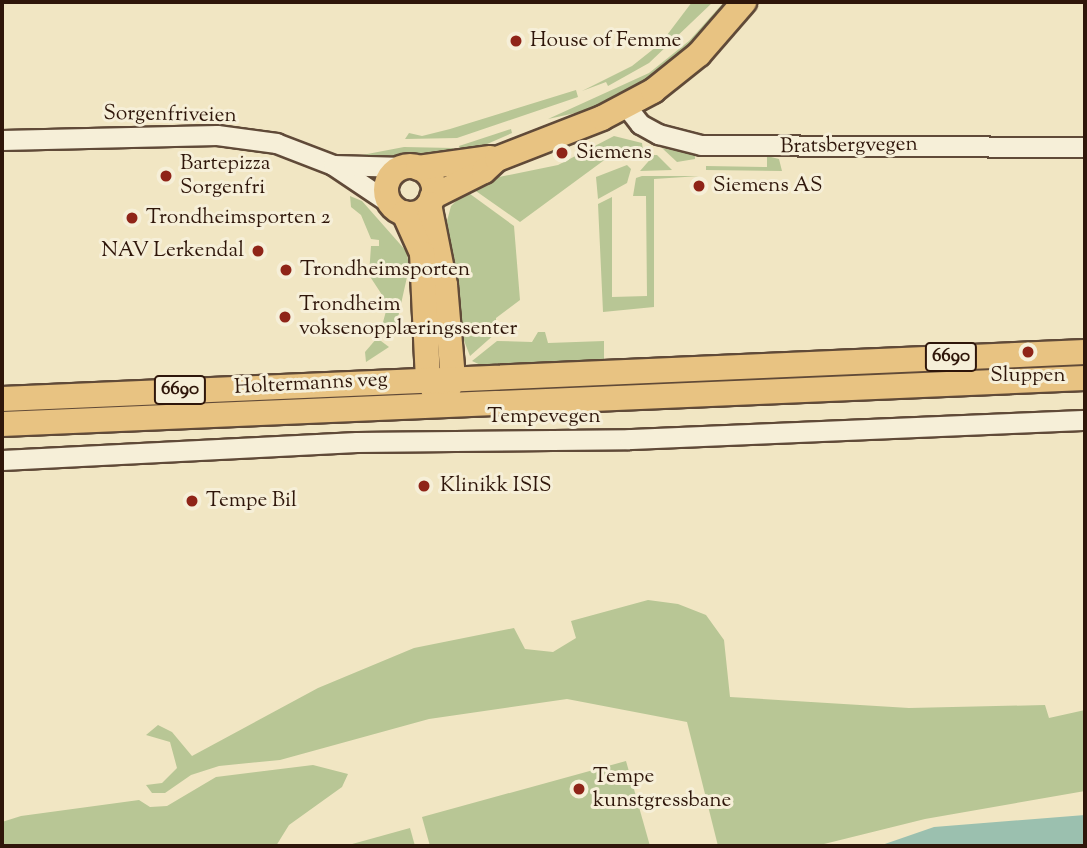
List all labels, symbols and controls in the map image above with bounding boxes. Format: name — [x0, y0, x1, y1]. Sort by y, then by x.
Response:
place label: House of Femme — [530, 28, 681, 54]
marker: House of Femme — [508, 33, 524, 49]
street label: Sorgenfriveien — [103, 101, 237, 129]
street label: Bratsbergvegen — [780, 132, 918, 160]
place label: Siemens — [576, 140, 652, 166]
marker: Siemens — [554, 145, 570, 161]
place label: Bartepizza Sorgenfri — [180, 151, 270, 201]
marker: Bartepizza Sorgenfri — [158, 168, 174, 184]
place label: Siemens AS — [713, 173, 822, 199]
marker: Siemens AS — [691, 178, 707, 194]
place label: Trondheimsporten 2 — [146, 205, 331, 231]
marker: Trondheimsporten 2 — [124, 210, 140, 226]
place label: NAV Lerkendal — [101, 238, 244, 264]
marker: NAV Lerkendal — [250, 243, 266, 259]
place label: Trondheimsporten — [300, 257, 470, 283]
marker: Trondheimsporten — [278, 262, 294, 278]
place label: Trondheim voksenopplæringssenter — [299, 292, 517, 342]
marker: Trondheim voksenopplæringssenter — [277, 309, 293, 325]
road number: 6690 — [925, 342, 977, 372]
marker: Sluppen — [1020, 344, 1036, 360]
place label: Sluppen — [990, 363, 1066, 389]
street label: Holtermanns veg — [234, 367, 388, 401]
road number: 6690 — [154, 374, 206, 406]
street label: Tempevegen — [487, 404, 601, 430]
place label: Klinikk ISIS — [440, 473, 552, 499]
marker: Klinikk ISIS — [414, 476, 434, 496]
place label: Tempe Bil — [206, 488, 297, 514]
marker: Tempe Bil — [184, 493, 200, 509]
place label: Tempe kunstgressbane — [593, 764, 731, 814]
marker: Tempe kunstgressbane — [571, 781, 587, 797]

